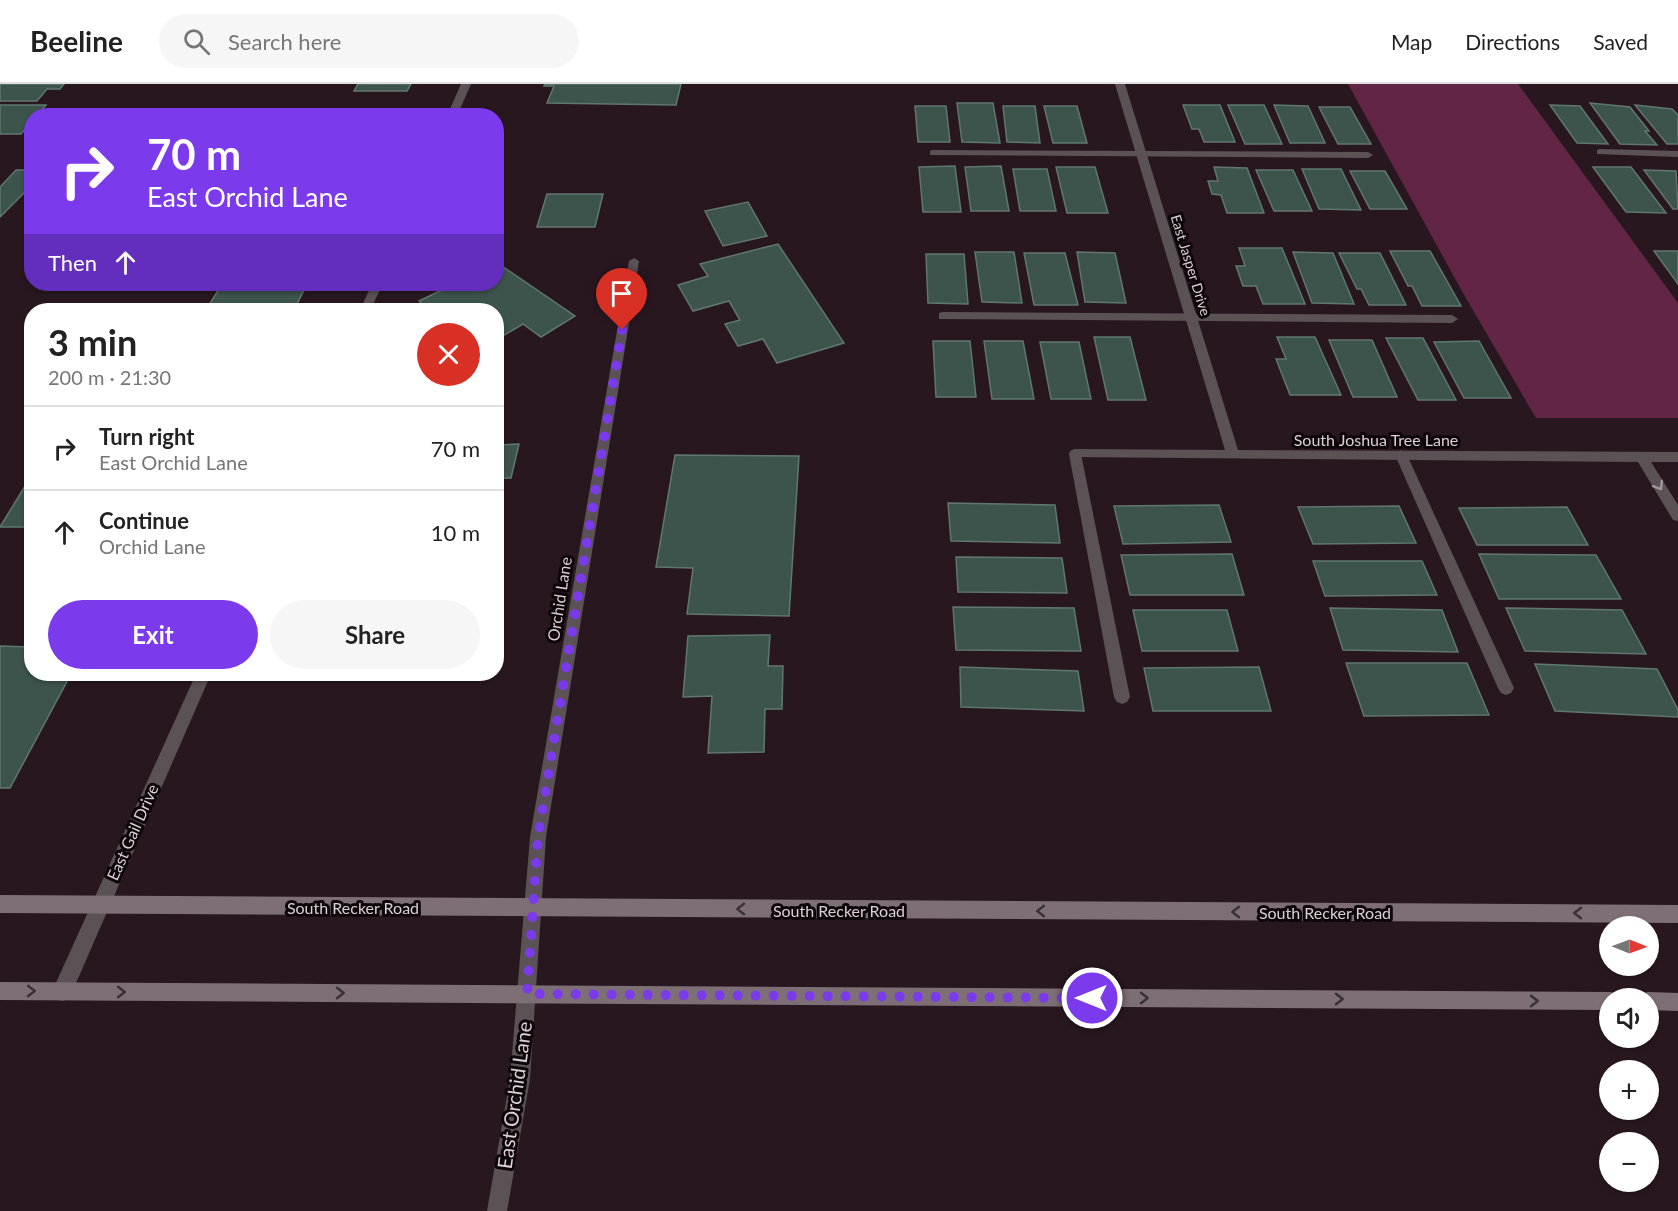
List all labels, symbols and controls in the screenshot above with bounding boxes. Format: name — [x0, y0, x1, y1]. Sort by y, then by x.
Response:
search box — [159, 14, 579, 68]
text: Beeline — [30, 24, 123, 58]
icon: search — [180, 25, 213, 58]
text: Search here — [228, 28, 341, 55]
text: Map — [1391, 29, 1432, 54]
text: Directions — [1465, 29, 1560, 54]
text: Saved — [1593, 29, 1648, 54]
text: 70 m — [147, 129, 241, 179]
icon: right — [48, 132, 126, 210]
text: East Orchid Lane — [147, 180, 348, 213]
street label: East Jasper Drive — [1168, 212, 1214, 318]
icon: ahead — [109, 246, 142, 279]
text: Then — [48, 249, 97, 276]
pin — [596, 268, 647, 330]
icon: arrive — [605, 277, 638, 310]
text: 3 min — [48, 320, 137, 364]
button: close — [417, 323, 480, 386]
text: 200 m · 21:30 — [48, 365, 171, 389]
text: Turn right — [99, 423, 194, 450]
street label: South Joshua Tree Lane — [1294, 430, 1458, 449]
icon: right — [48, 432, 81, 465]
text: 70 m — [431, 435, 480, 462]
text: East Orchid Lane — [99, 450, 248, 474]
one-way arrow — [1652, 480, 1664, 490]
text: Continue — [99, 507, 189, 534]
icon: ahead — [48, 516, 81, 549]
text: 10 m — [431, 519, 480, 546]
text: Orchid Lane — [99, 534, 205, 558]
street label: Orchid Lane — [543, 555, 575, 643]
button: Exit — [48, 600, 258, 669]
button: Share — [270, 600, 480, 669]
street label: East Gail Drive — [102, 781, 162, 883]
street label: South Recker Road — [287, 898, 419, 917]
street label: South Recker Road — [773, 901, 905, 920]
one-way arrow — [736, 903, 745, 915]
street label: South Recker Road — [1259, 903, 1391, 922]
one-way arrow — [1036, 905, 1045, 917]
one-way arrow — [1231, 906, 1240, 918]
one-way arrow — [1573, 907, 1582, 919]
north arrow — [1599, 916, 1659, 976]
map controls — [1599, 916, 1659, 1192]
position arrow — [1060, 966, 1124, 1030]
one-way arrow — [27, 985, 36, 998]
one-way arrow — [116, 986, 125, 998]
one-way arrow — [336, 987, 345, 1000]
button: sound — [1599, 988, 1659, 1048]
one-way arrow — [1140, 992, 1149, 1004]
one-way arrow — [1335, 993, 1344, 1005]
one-way arrow — [1530, 995, 1539, 1007]
street label: East Orchid Lane — [492, 1020, 536, 1170]
button: + — [1599, 1060, 1659, 1120]
button: − — [1599, 1132, 1659, 1192]

